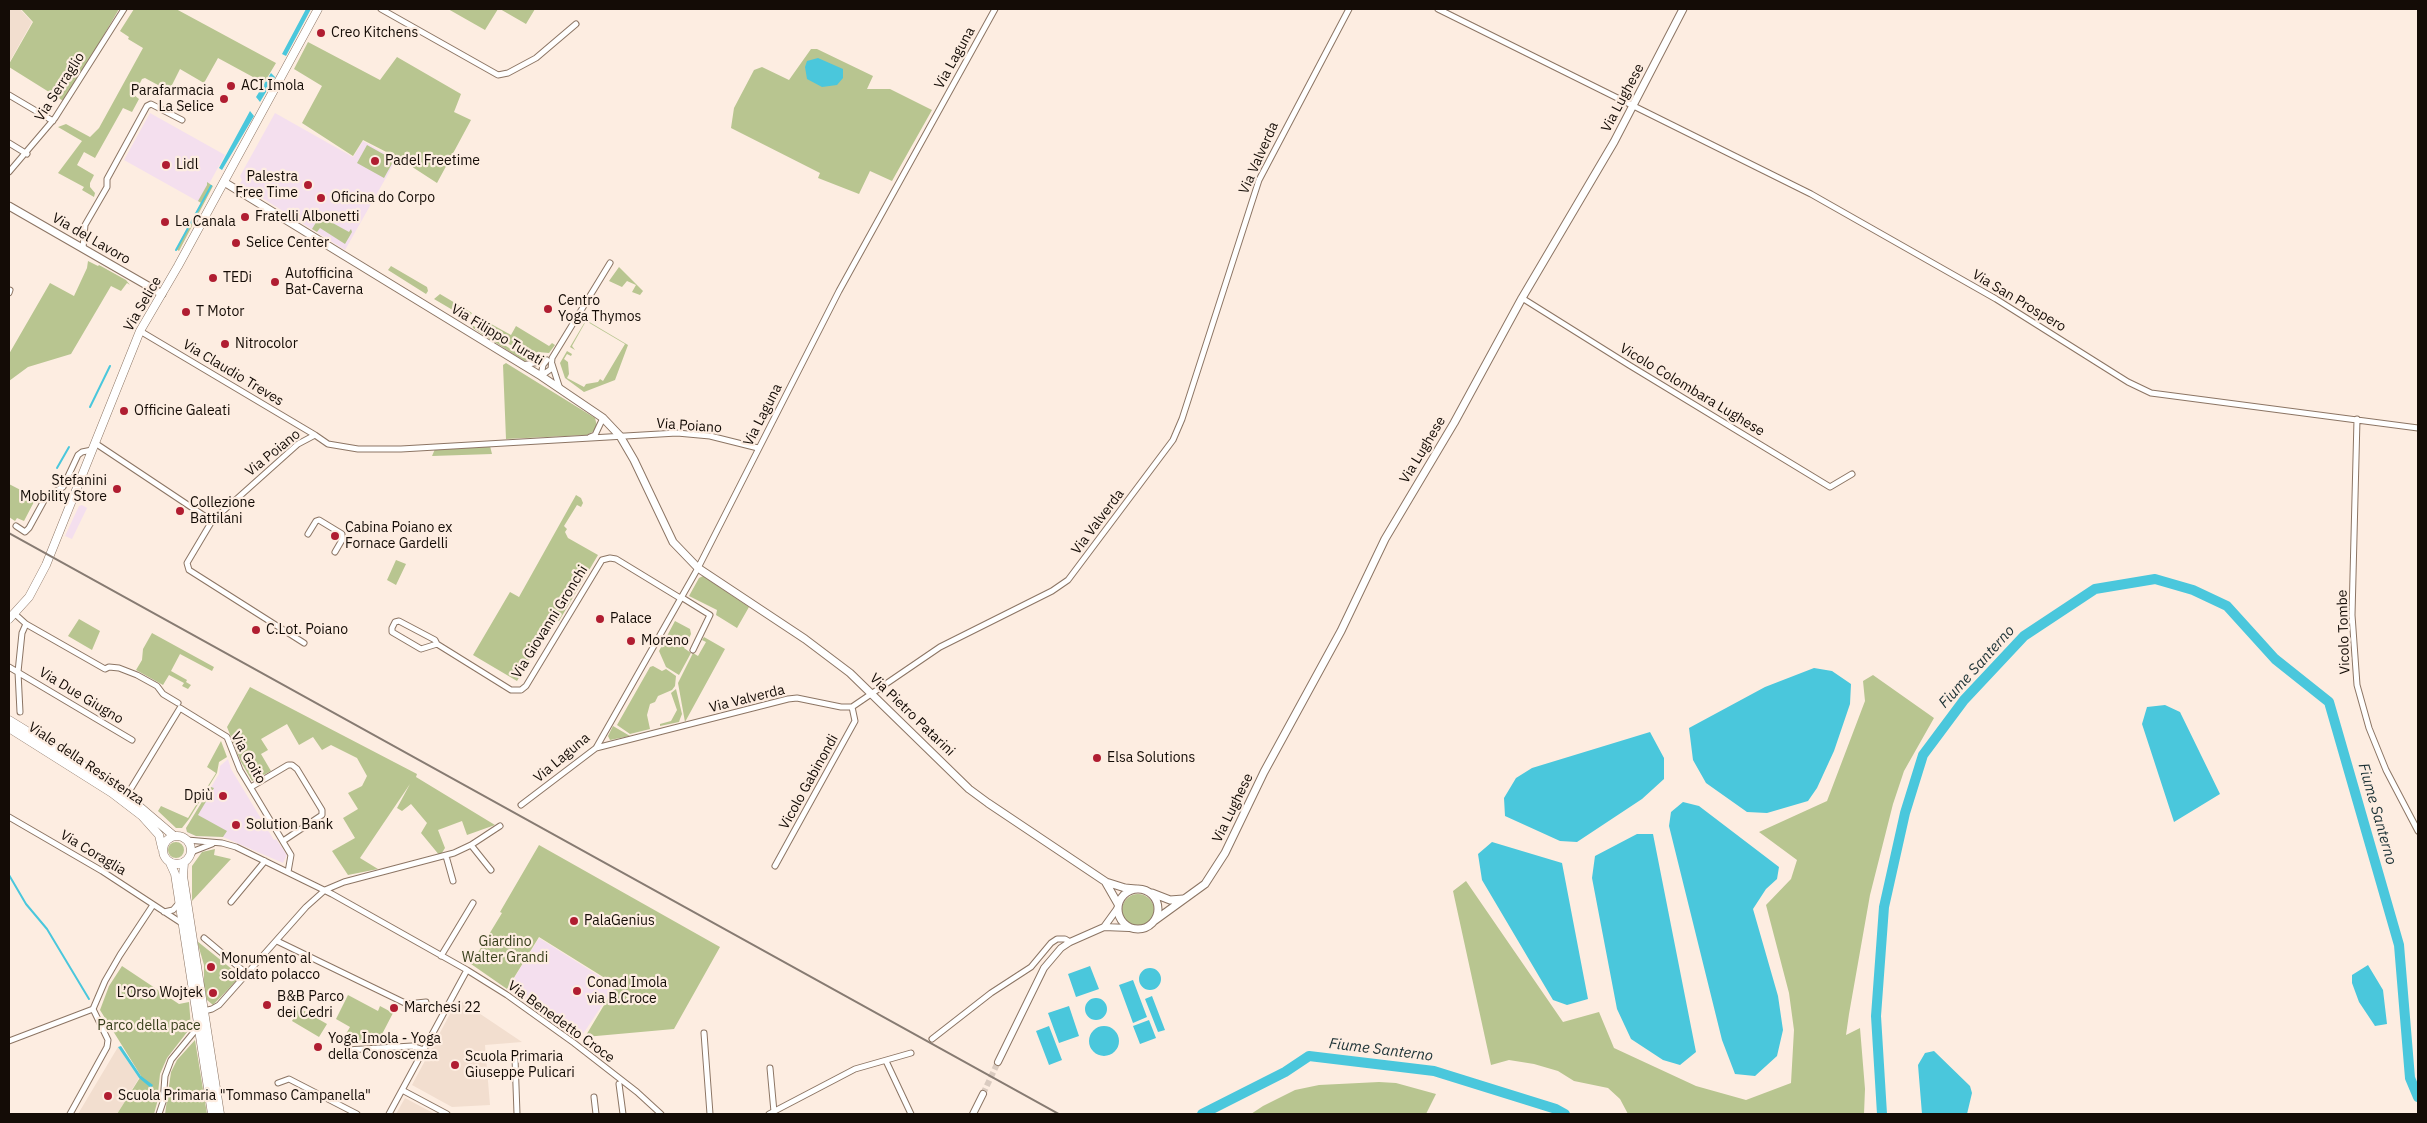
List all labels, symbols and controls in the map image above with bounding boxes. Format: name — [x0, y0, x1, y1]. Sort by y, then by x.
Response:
street label: Via Laguna — [931, 24, 979, 92]
place label: Creo Kitchens — [331, 25, 418, 41]
marker: Creo Kitchens — [315, 27, 327, 39]
street label: Via Serraglio — [31, 49, 89, 125]
street label: Via Lughese — [1598, 61, 1648, 135]
place label: ACI Imola — [241, 78, 304, 94]
marker: ACI Imola — [225, 80, 237, 92]
place label: Parafarmacia La Selice — [131, 83, 214, 115]
marker: Parafarmacia La Selice — [218, 93, 230, 105]
street label: Via Valverda — [1236, 119, 1282, 197]
place label: Padel Freetime — [385, 153, 480, 169]
marker: Padel Freetime — [369, 155, 381, 167]
place label: Lidl — [176, 157, 198, 173]
marker: Lidl — [160, 159, 172, 171]
place label: Palestra Free Time — [235, 169, 298, 202]
marker: Palestra Free Time — [302, 179, 314, 191]
place label: Oficina do Corpo — [331, 190, 435, 206]
marker: Oficina do Corpo — [315, 192, 327, 204]
place label: Fratelli Albonetti — [255, 209, 360, 225]
street label: Via del Lavoro — [49, 210, 133, 268]
marker: Fratelli Albonetti — [239, 211, 251, 223]
place label: La Canala — [175, 214, 236, 230]
marker: La Canala — [159, 216, 171, 228]
place label: Selice Center — [246, 235, 329, 251]
marker: Selice Center — [230, 237, 242, 249]
place label: Autofficina Bat-Caverna — [285, 266, 363, 298]
street label: Via San Prospero — [1969, 266, 2069, 336]
place label: TEDi — [223, 270, 252, 286]
marker: TEDi — [207, 272, 219, 284]
street label: Via Selice — [121, 274, 165, 334]
marker: Autofficina Bat-Caverna — [269, 276, 281, 288]
place label: Centro Yoga Thymos — [558, 293, 641, 326]
street label: Via Filippo Turati — [448, 301, 546, 369]
marker: Centro Yoga Thymos — [542, 303, 554, 315]
place label: T Motor — [196, 304, 244, 320]
marker: T Motor — [180, 306, 192, 318]
street label: Via Claudio Treves — [179, 336, 287, 410]
place label: Nitrocolor — [235, 336, 298, 352]
marker: Nitrocolor — [219, 338, 231, 350]
street label: Vicolo Colombara Lughese — [1617, 340, 1767, 440]
street label: Via Laguna — [740, 381, 786, 449]
place label: Officine Galeati — [134, 403, 230, 419]
marker: Officine Galeati — [118, 405, 130, 417]
street label: Via Lughese — [1396, 413, 1450, 487]
street label: Via Poiano — [656, 415, 722, 437]
street label: Via Poiano — [242, 426, 304, 480]
place label: Stefanini Mobility Store — [20, 473, 107, 506]
marker: Stefanini Mobility Store — [111, 483, 123, 495]
street label: Via Valverda — [1068, 486, 1128, 558]
place label: Collezione Battilani — [190, 495, 255, 528]
marker: Collezione Battilani — [174, 505, 186, 517]
place label: Cabina Poiano ex Fornace Gardelli — [345, 520, 452, 552]
marker: Cabina Poiano ex Fornace Gardelli — [329, 530, 341, 542]
street label: Via Giovanni Gronchi — [508, 563, 592, 681]
street label: Vicolo Tombe — [2334, 589, 2354, 675]
place label: Palace — [610, 611, 652, 627]
marker: Palace — [594, 613, 606, 625]
place label: C.Lot. Poiano — [266, 622, 348, 638]
water label: Fiume Santerno — [1935, 622, 2019, 712]
marker: C.Lot. Poiano — [250, 624, 262, 636]
place label: Moreno — [641, 633, 689, 649]
marker: Moreno — [625, 635, 637, 647]
street label: Via Due Giugno — [36, 664, 126, 728]
street label: Via Pietro Patarini — [866, 670, 958, 760]
street label: Via Valverda — [708, 682, 786, 716]
street label: Viale della Resistenza — [25, 719, 147, 809]
street label: Via Goito — [227, 729, 269, 787]
street label: Via Laguna — [531, 730, 593, 786]
street label: Vicolo Gabinondi — [776, 732, 842, 832]
place label: Elsa Solutions — [1107, 750, 1195, 766]
marker: Elsa Solutions — [1091, 752, 1103, 764]
water label: Fiume Santerno — [2354, 761, 2400, 867]
street label: Via Lughese — [1209, 771, 1257, 845]
place label: Dpiù — [184, 788, 213, 804]
marker: Dpiù — [217, 790, 229, 802]
place label: Solution Bank — [246, 817, 333, 833]
marker: Solution Bank — [230, 819, 242, 831]
street label: Via Coraglia — [57, 827, 129, 879]
place label: PalaGenius — [584, 913, 655, 929]
marker: PalaGenius — [568, 915, 580, 927]
park label: Giardino Walter Grandi — [462, 934, 548, 966]
place label: Monumento al soldato polacco — [221, 951, 320, 984]
marker: Monumento al soldato polacco — [205, 961, 217, 973]
place label: Conad Imola via B.Croce — [587, 975, 667, 1008]
street label: Via Benedetto Croce — [504, 978, 618, 1066]
place label: L’Orso Wojtek — [117, 985, 203, 1001]
marker: Conad Imola via B.Croce — [571, 985, 583, 997]
marker: L’Orso Wojtek — [207, 987, 219, 999]
place label: B&B Parco dei Cedri — [277, 989, 344, 1022]
marker: B&B Parco dei Cedri — [261, 999, 273, 1011]
place label: Marchesi 22 — [404, 1000, 481, 1016]
marker: Marchesi 22 — [388, 1002, 400, 1014]
park label: Parco della pace — [97, 1018, 201, 1034]
place label: Yoga Imola - Yoga della Conoscenza — [328, 1031, 441, 1064]
water label: Fiume Santerno — [1328, 1035, 1434, 1065]
marker: Yoga Imola - Yoga della Conoscenza — [312, 1041, 324, 1053]
place label: Scuola Primaria Giuseppe Pulicari — [465, 1049, 575, 1082]
marker: Scuola Primaria Giuseppe Pulicari — [449, 1059, 461, 1071]
place label: Scuola Primaria "Tommaso Campanella" — [118, 1088, 371, 1104]
marker: Scuola Primaria "Tommaso Campanella" — [102, 1090, 114, 1102]

